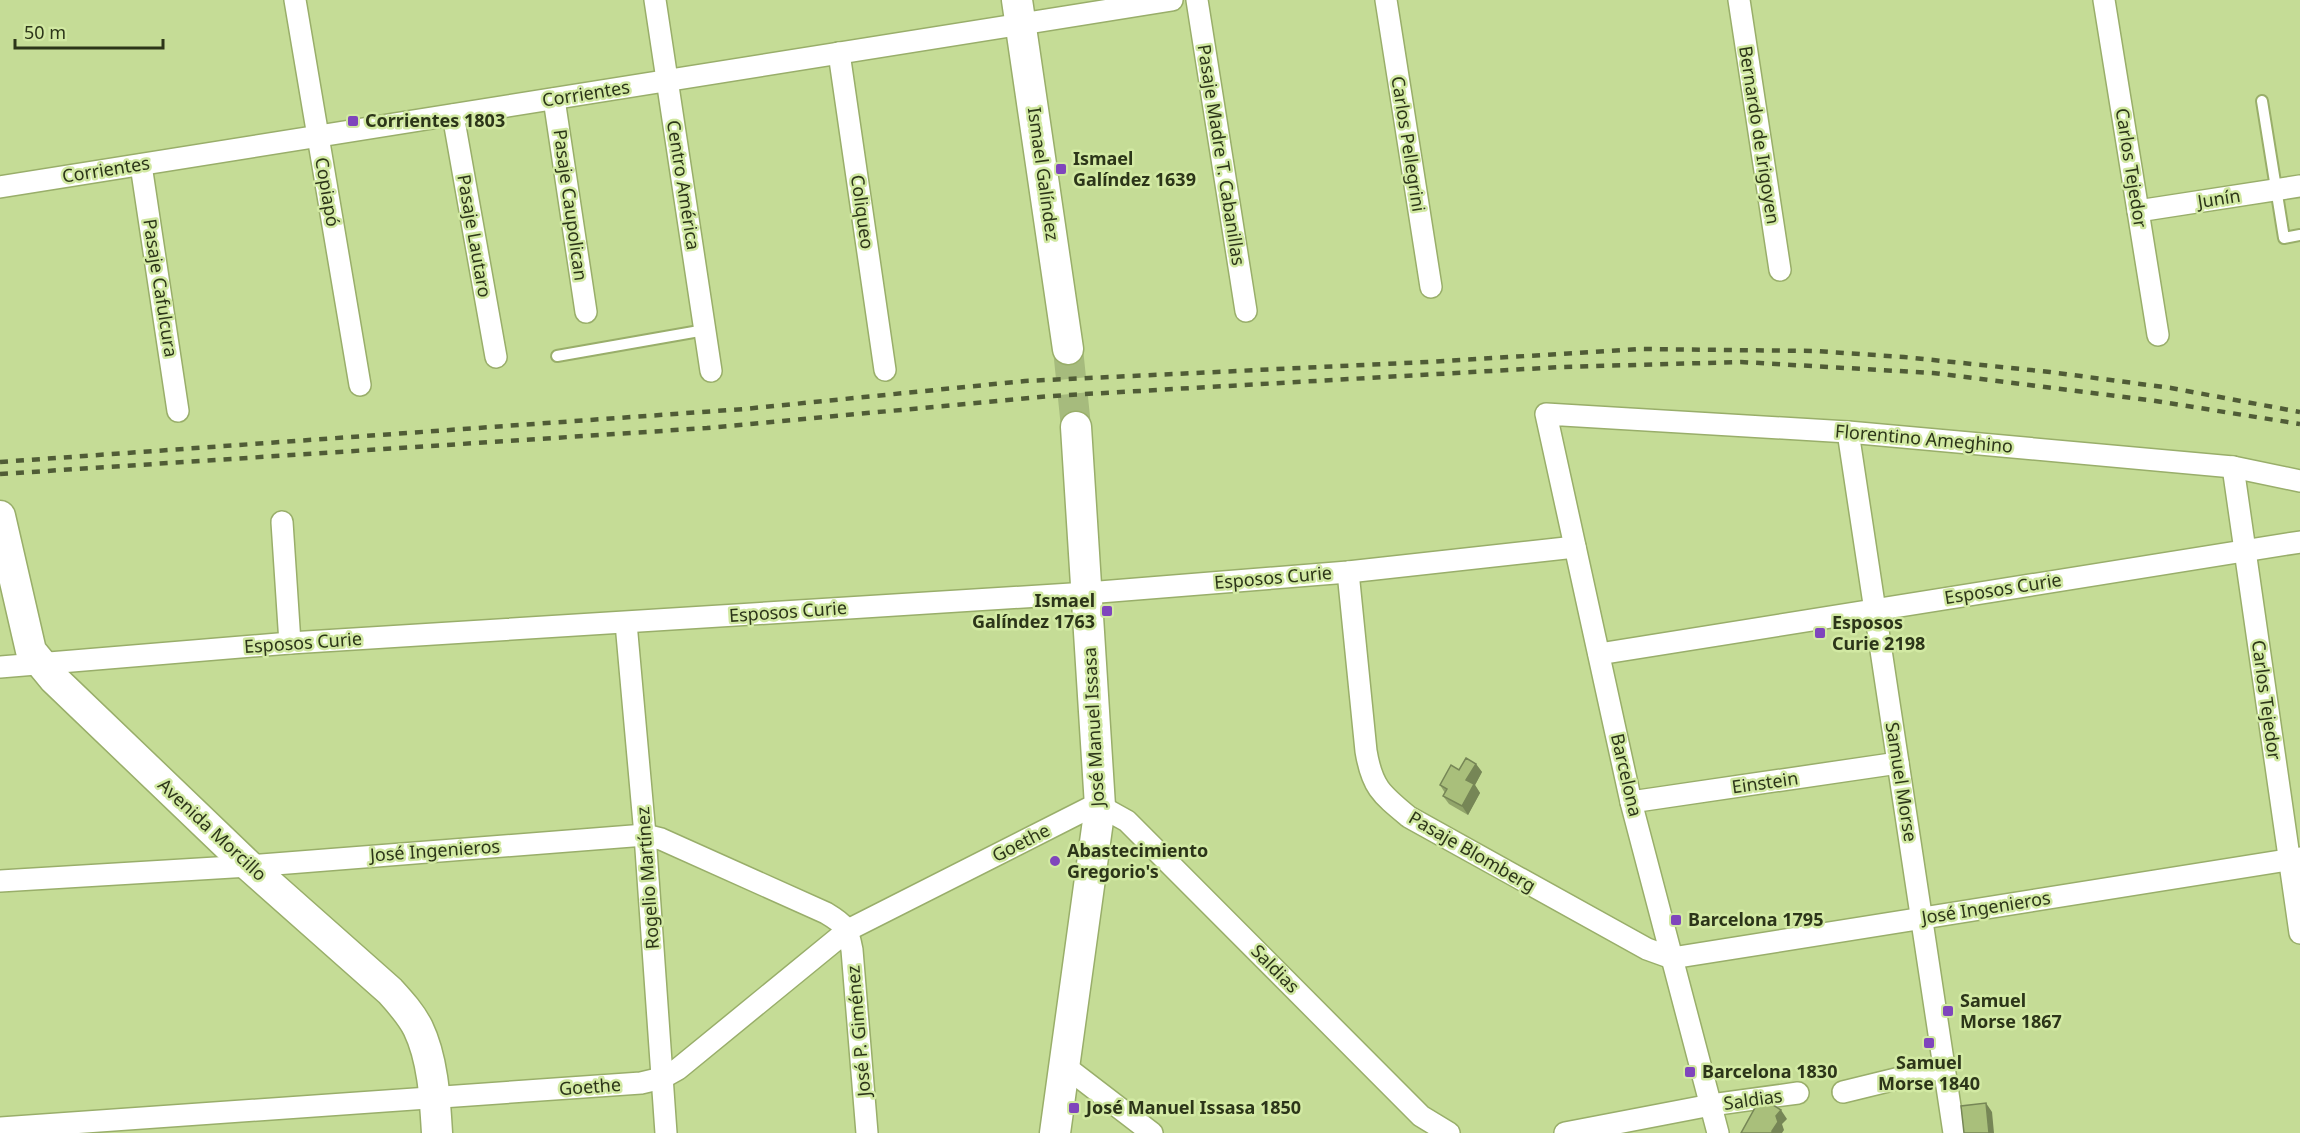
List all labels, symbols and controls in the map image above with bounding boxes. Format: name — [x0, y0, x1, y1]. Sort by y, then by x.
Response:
scale bar — [15, 12, 164, 50]
text: 50 m — [24, 20, 66, 44]
street label: Pasaje Madre T. Cabanillas — [1193, 43, 1251, 267]
street label: Bernardo de Irigoyen — [1734, 44, 1786, 226]
street label: Corrientes — [540, 74, 631, 112]
street label: Carlos Pellegrini — [1386, 74, 1432, 213]
street label: Ismael Galíndez — [1023, 106, 1065, 242]
street label: Carlos Tejedor — [2111, 106, 2153, 230]
place label: Corrientes 1803 — [365, 108, 505, 132]
marker: Corrientes 1803 — [346, 114, 360, 128]
street label: Centro América — [662, 118, 706, 251]
street label: Pasaje Caupolican — [548, 127, 594, 282]
place label: Ismael Galíndez 1639 — [1073, 146, 1196, 191]
street label: Corrientes — [60, 150, 151, 188]
street label: Copiapó — [310, 155, 346, 228]
marker: Ismael Galíndez 1639 — [1054, 162, 1068, 176]
street label: Pasaje Lautaro — [452, 172, 498, 299]
street label: Coliqueo — [846, 173, 880, 251]
street label: Junín — [2194, 183, 2242, 214]
street label: Pasaje Cafulcura — [138, 217, 184, 359]
street label: Florentino Ameghino — [1834, 418, 2014, 458]
street label: Esposos Curie — [1213, 560, 1333, 594]
street label: Esposos Curie — [1943, 567, 2063, 609]
place label: Ismael Galíndez 1763 — [972, 588, 1095, 633]
street label: Esposos Curie — [728, 595, 848, 627]
marker: Ismael Galíndez 1763 — [1100, 604, 1114, 618]
place label: Esposos Curie 2198 — [1832, 610, 1925, 655]
street label: Esposos Curie — [243, 626, 363, 658]
marker: Esposos Curie 2198 — [1813, 626, 1827, 640]
street label: Carlos Tejedor — [2247, 638, 2287, 762]
street label: José Manuel Issasa — [1077, 647, 1109, 809]
street label: Samuel Morse — [1881, 720, 1923, 843]
street label: Barcelona — [1606, 731, 1648, 819]
street label: Einstein — [1730, 765, 1800, 799]
street label: Avenida Morcillo — [153, 773, 272, 886]
street label: Pasaje Blomberg — [1405, 805, 1540, 897]
street label: Rogelio Martínez — [630, 806, 664, 950]
street label: Goethe — [988, 817, 1054, 867]
street label: José Ingenieros — [367, 833, 501, 867]
place label: Abastecimiento Gregorio's — [1067, 838, 1208, 883]
marker: Abastecimiento Gregorio's — [1048, 854, 1062, 868]
street label: José Ingenieros — [1918, 885, 2052, 929]
place label: Barcelona 1795 — [1688, 907, 1823, 931]
marker: Barcelona 1795 — [1669, 913, 1683, 927]
street label: Saldias — [1246, 939, 1305, 998]
street label: José P. Giménez — [840, 964, 876, 1100]
place label: Samuel Morse 1867 — [1960, 988, 2062, 1033]
marker: Samuel Morse 1867 — [1941, 1004, 1955, 1018]
marker: Samuel Morse 1840 — [1922, 1036, 1936, 1050]
place label: Samuel Morse 1840 — [1878, 1050, 1980, 1095]
place label: Barcelona 1830 — [1702, 1059, 1837, 1083]
marker: Barcelona 1830 — [1683, 1065, 1697, 1079]
street label: Goethe — [558, 1072, 622, 1100]
street label: Saldias — [1722, 1083, 1784, 1115]
place label: José Manuel Issasa 1850 — [1084, 1095, 1301, 1119]
marker: José Manuel Issasa 1850 — [1067, 1101, 1081, 1115]

